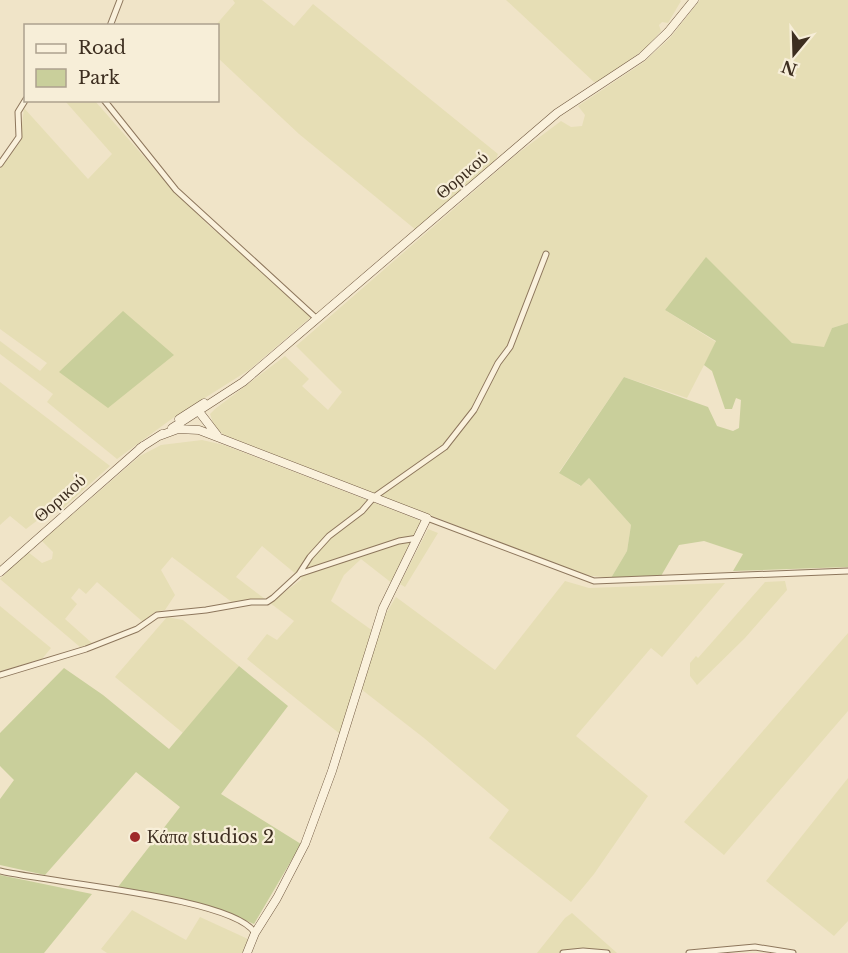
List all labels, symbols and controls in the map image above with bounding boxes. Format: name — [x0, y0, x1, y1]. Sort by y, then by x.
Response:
legend — [24, 24, 219, 102]
north arrow — [764, 24, 824, 84]
text: Road — [78, 37, 126, 59]
text: N — [779, 56, 799, 80]
text: Park — [78, 67, 120, 89]
street label: Θορικού — [431, 146, 493, 204]
street label: Θορικού — [29, 469, 91, 527]
place label: Κάπα studios 2 — [147, 826, 274, 848]
marker: Κάπα studios 2 — [128, 830, 142, 844]

